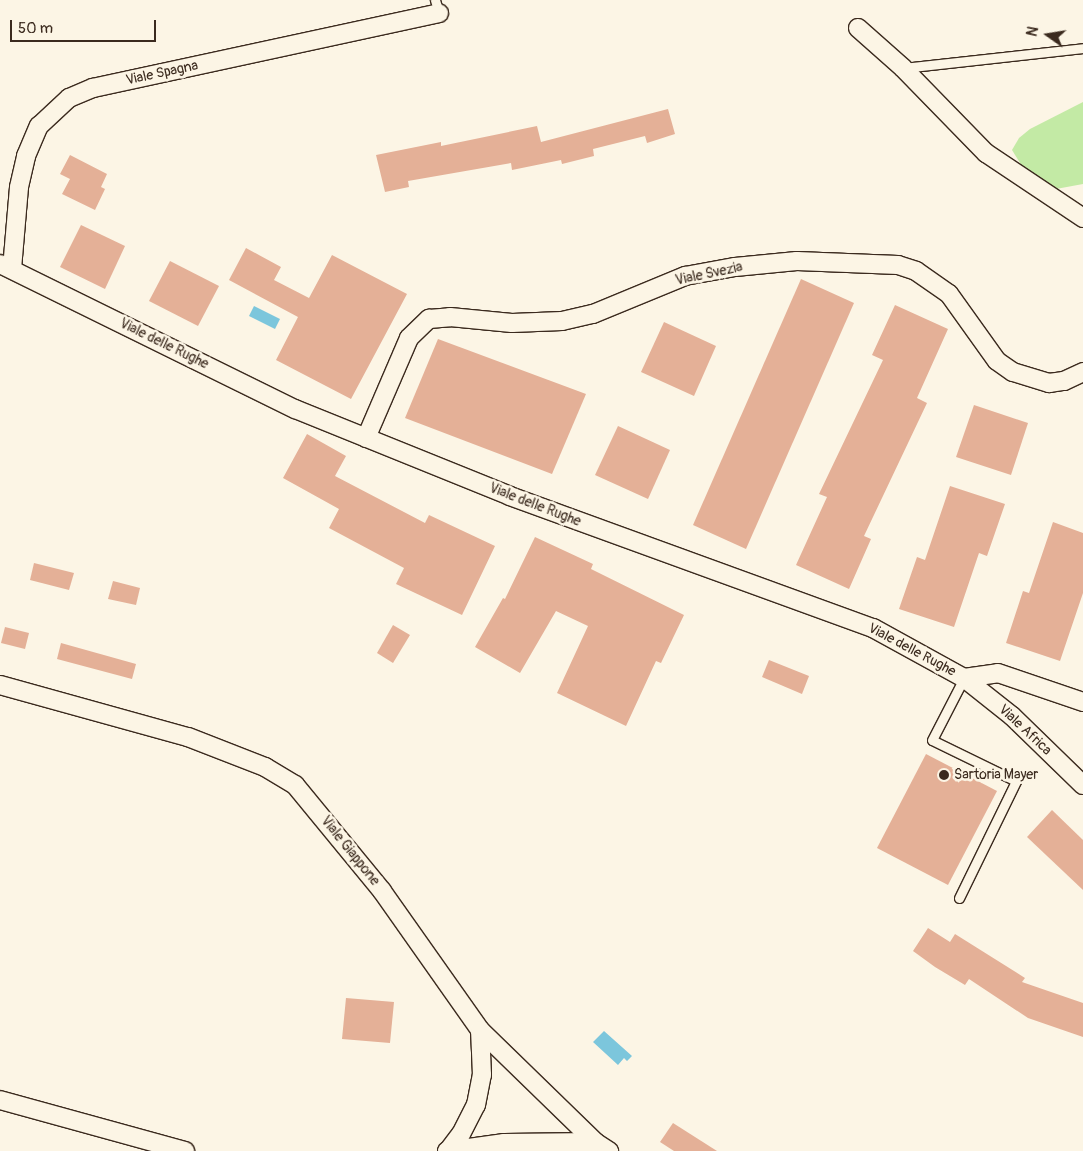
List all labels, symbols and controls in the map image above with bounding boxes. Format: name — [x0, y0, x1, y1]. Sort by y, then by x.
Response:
scale bar — [12, 10, 159, 42]
north arrow — [1023, 10, 1073, 60]
text: 50 m — [18, 19, 53, 38]
text: N — [1024, 25, 1042, 38]
street label: Viale Spagna — [124, 57, 200, 89]
street label: Viale Svezia — [674, 259, 744, 289]
street label: Viale delle Rughe — [117, 315, 211, 373]
street label: Viale delle Rughe — [487, 480, 583, 530]
street label: Viale delle Rughe — [865, 620, 959, 680]
street label: Viale Africa — [995, 701, 1055, 759]
place label: Sartoria Mayer — [954, 767, 1038, 783]
marker: Sartoria Mayer — [938, 769, 950, 781]
street label: Viale Giappone — [317, 813, 383, 889]

